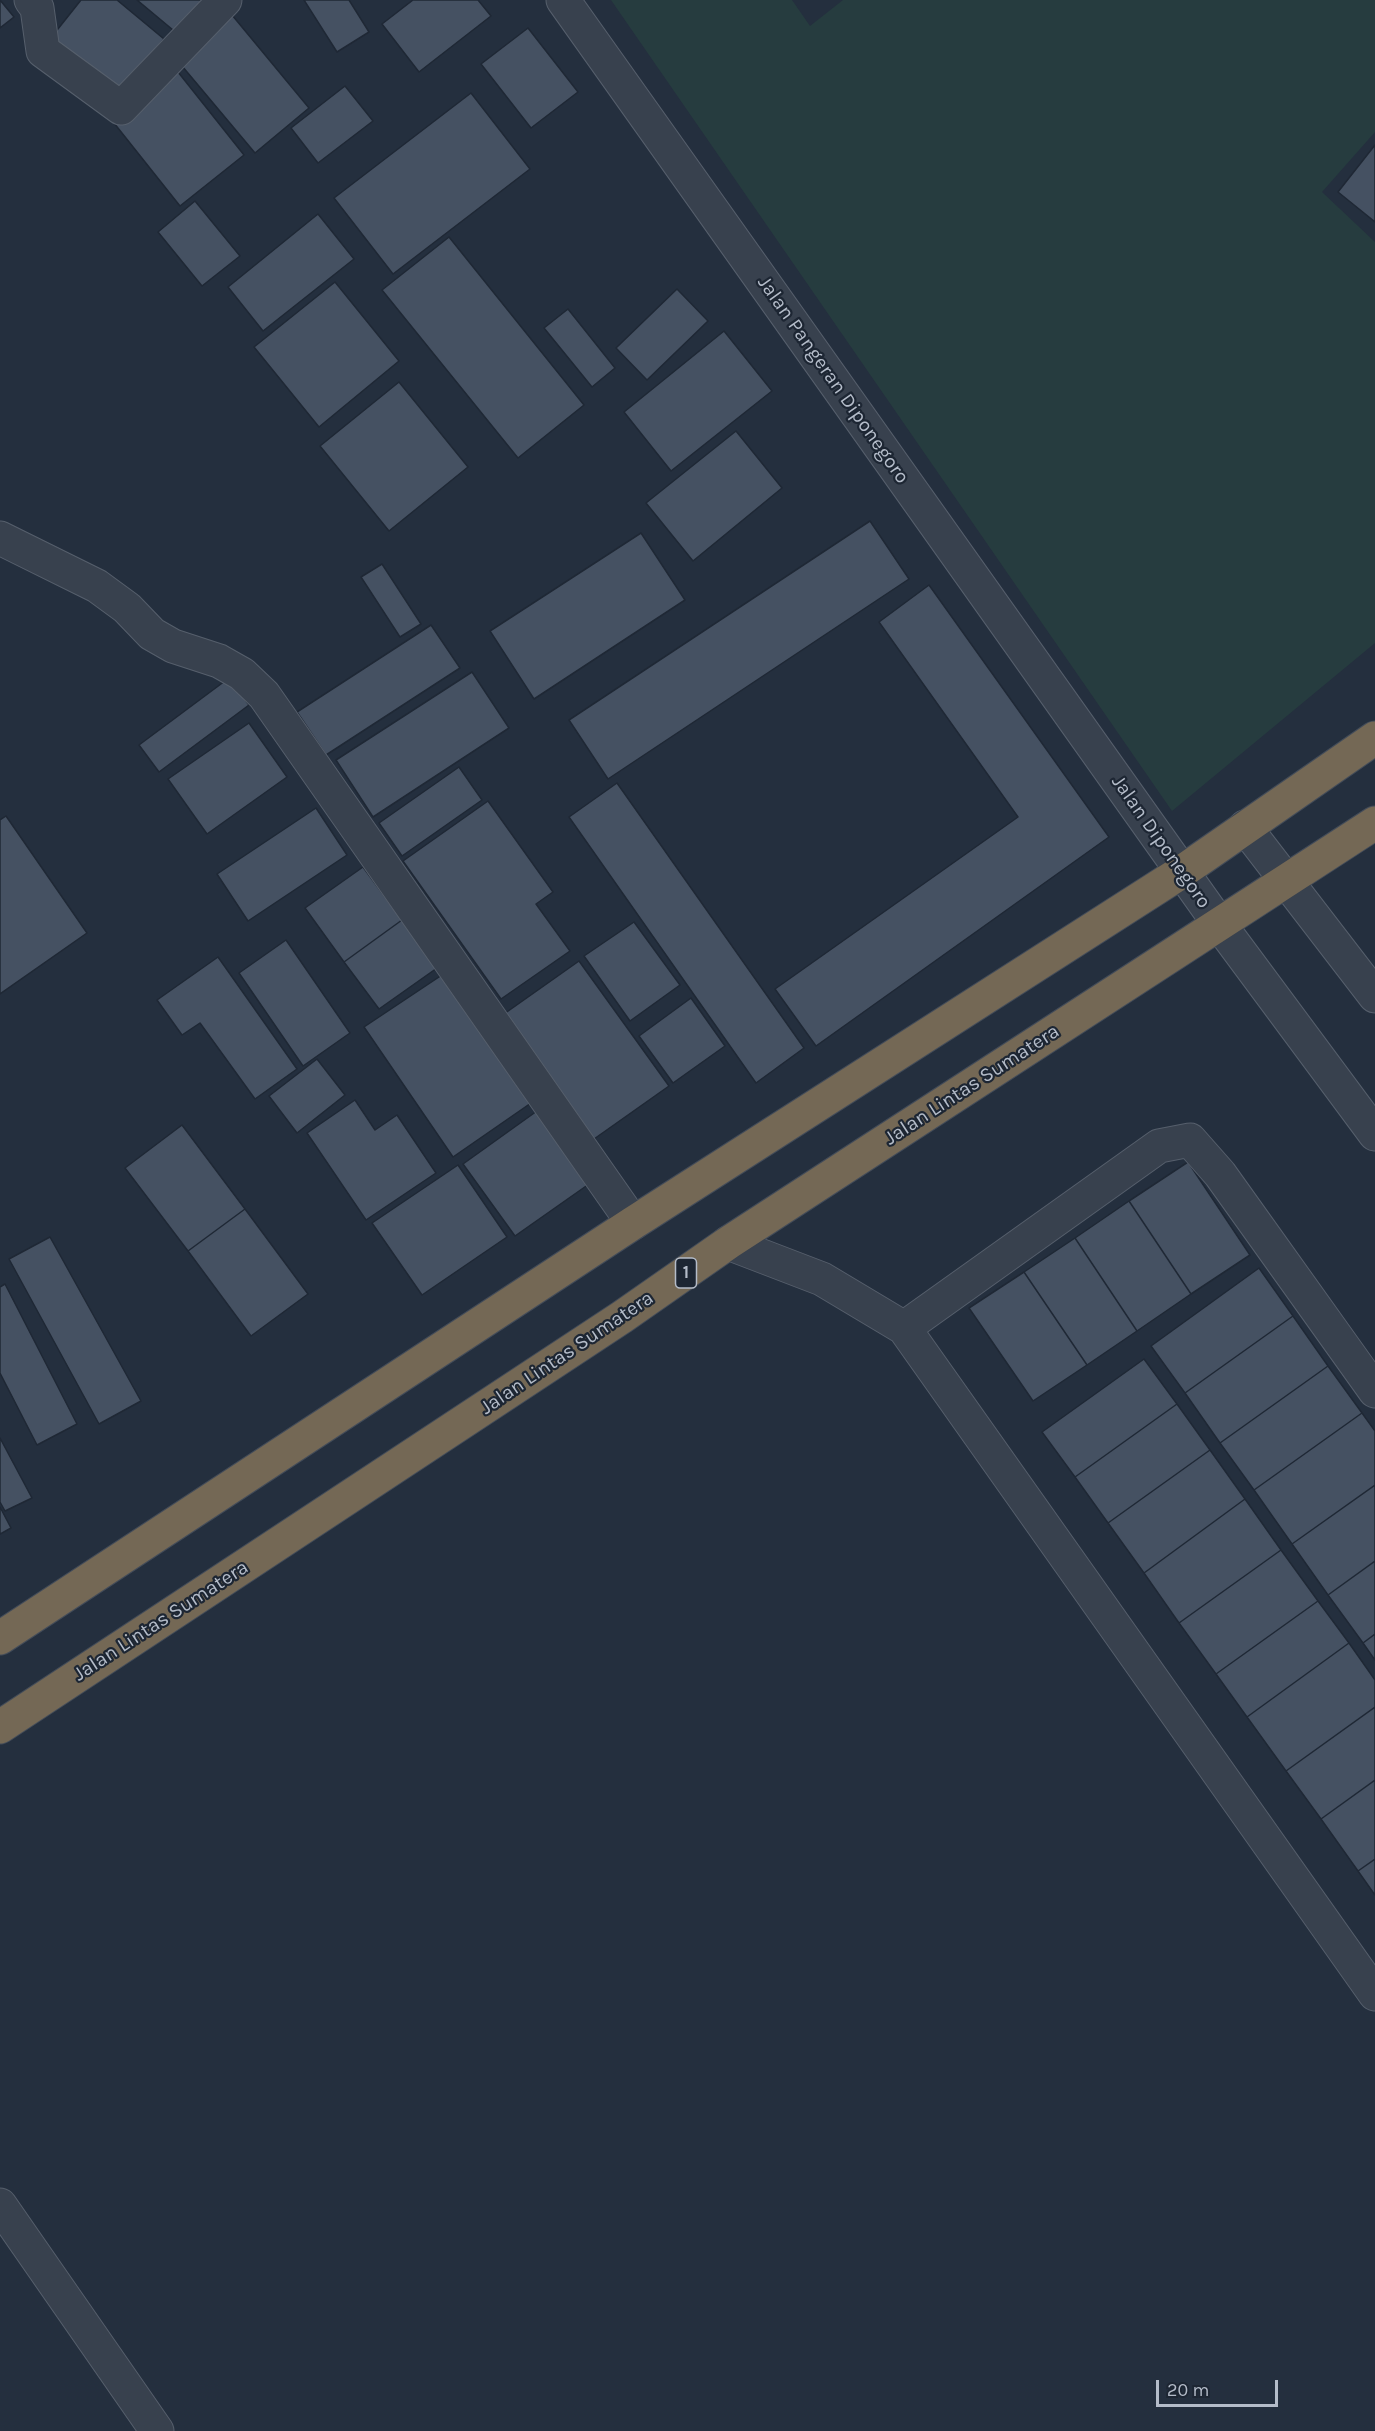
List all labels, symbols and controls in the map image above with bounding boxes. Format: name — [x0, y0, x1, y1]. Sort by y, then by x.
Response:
street label: Jalan Pangeran Diponegoro — [752, 272, 914, 488]
street label: Jalan Diponegoro — [1106, 771, 1216, 913]
street label: Jalan Lintas Sumatera — [880, 1019, 1064, 1151]
road number: 1 — [676, 1258, 696, 1288]
street label: Jalan Lintas Sumatera — [476, 1286, 658, 1420]
street label: Jalan Lintas Sumatera — [69, 1555, 253, 1687]
scale bar — [1159, 2368, 1280, 2406]
text: 20 m — [1167, 2379, 1209, 2401]

